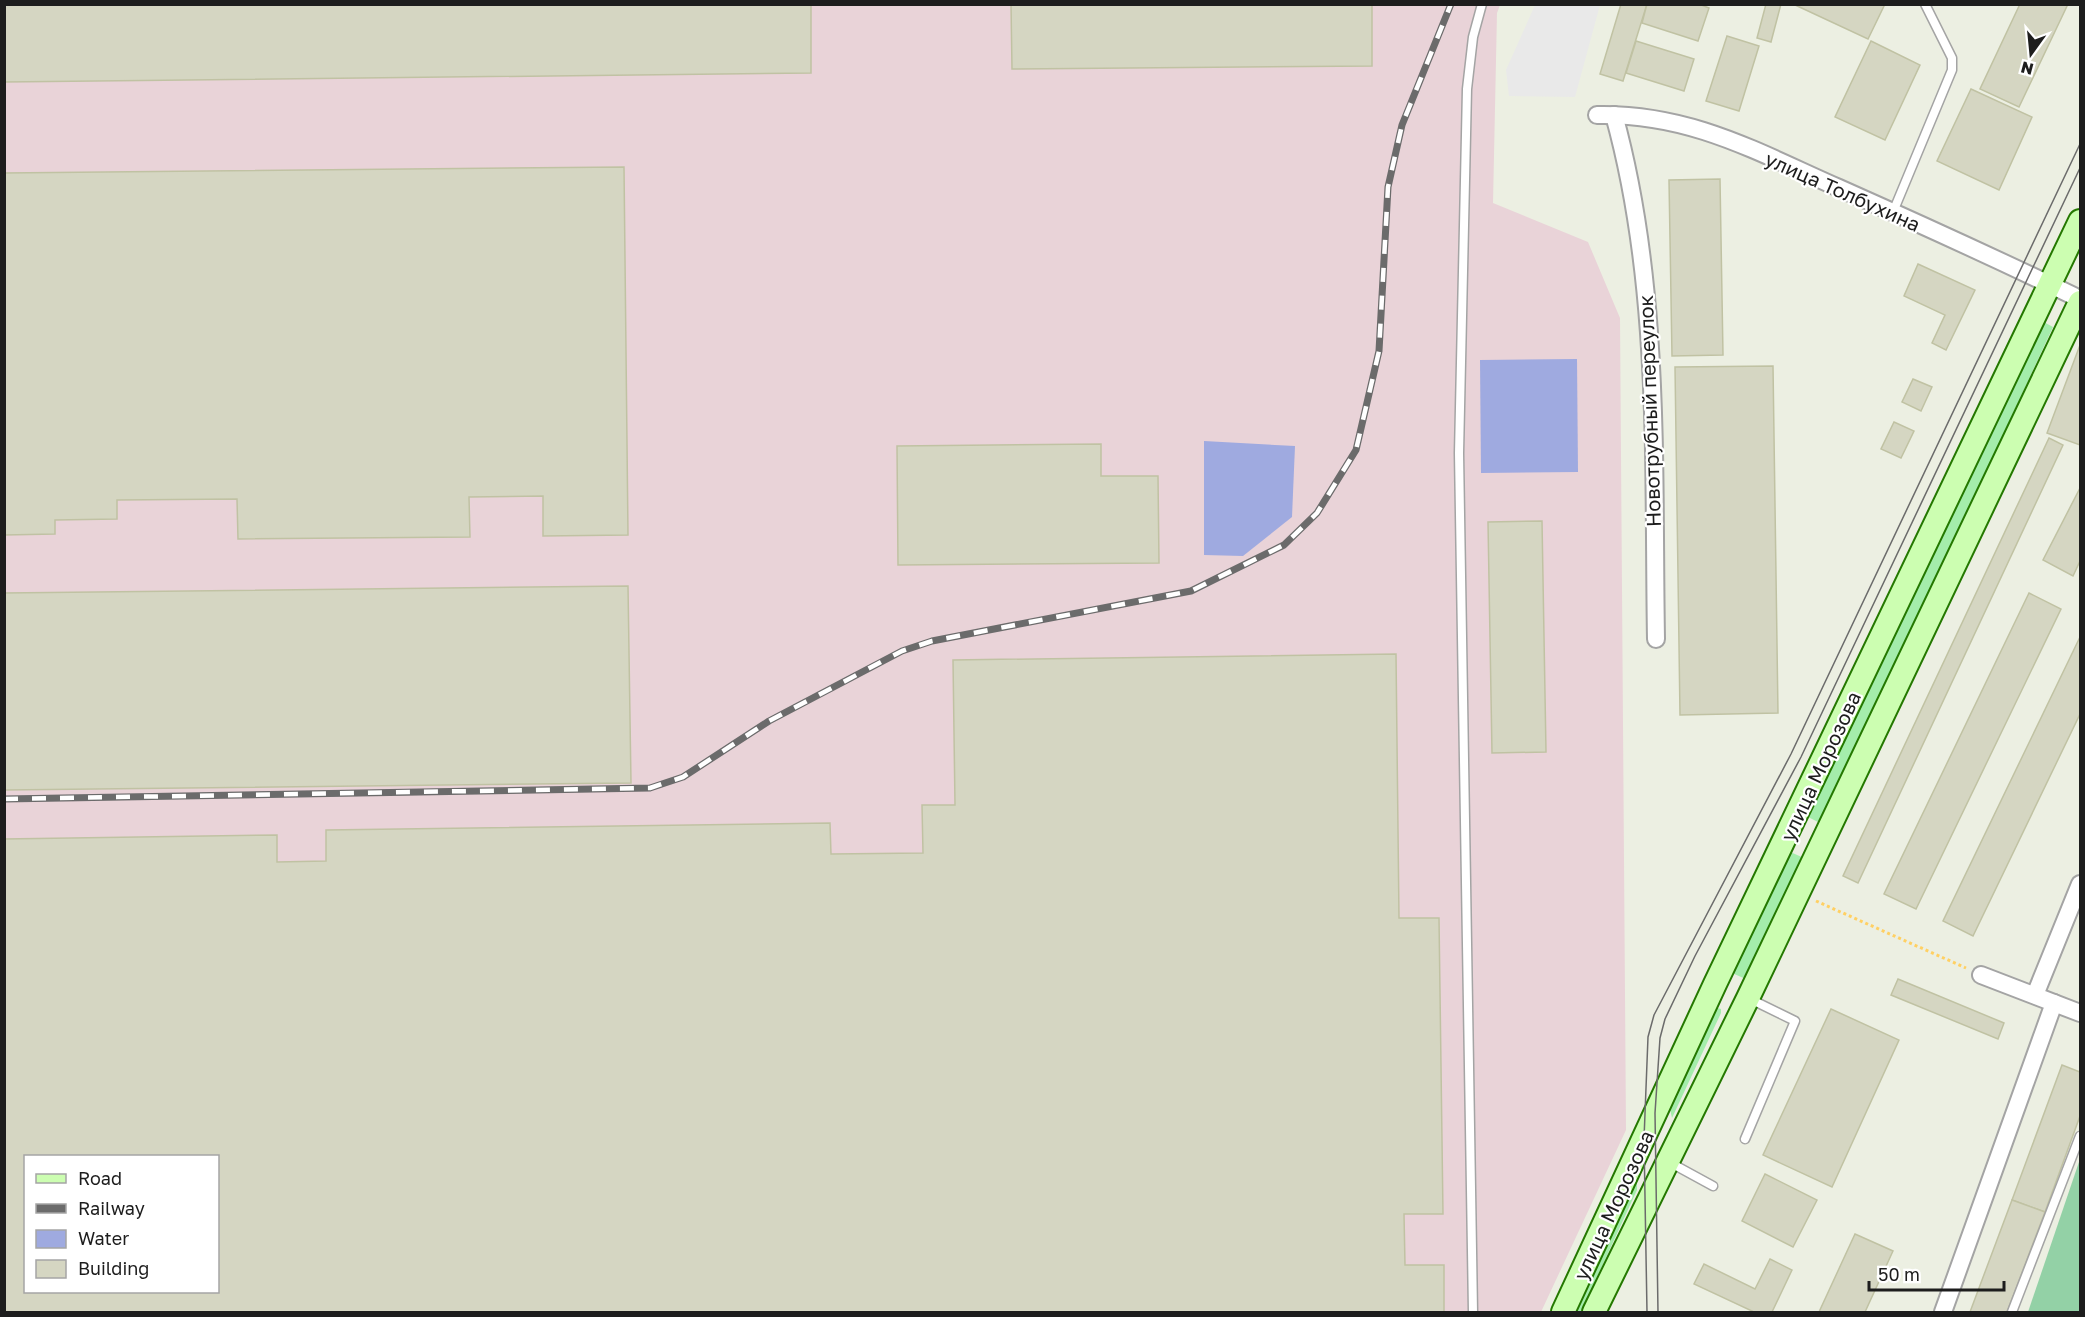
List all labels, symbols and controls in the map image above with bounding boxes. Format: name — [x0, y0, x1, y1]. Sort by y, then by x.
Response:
north arrow — [2001, 24, 2061, 84]
text: N — [2019, 57, 2036, 80]
street label: улица Толбухина — [1762, 146, 1924, 236]
street label: Новотрубный переулок — [1633, 295, 1665, 527]
street label: улица Морозова — [1775, 687, 1865, 845]
street label: улица Морозова — [1568, 1126, 1658, 1284]
legend — [24, 1155, 219, 1293]
text: Road — [78, 1167, 122, 1189]
text: Railway — [78, 1197, 145, 1219]
text: Water — [78, 1227, 129, 1249]
scale bar — [1869, 1254, 2004, 1292]
text: Building — [78, 1257, 149, 1279]
text: 50 m — [1878, 1263, 1920, 1285]

